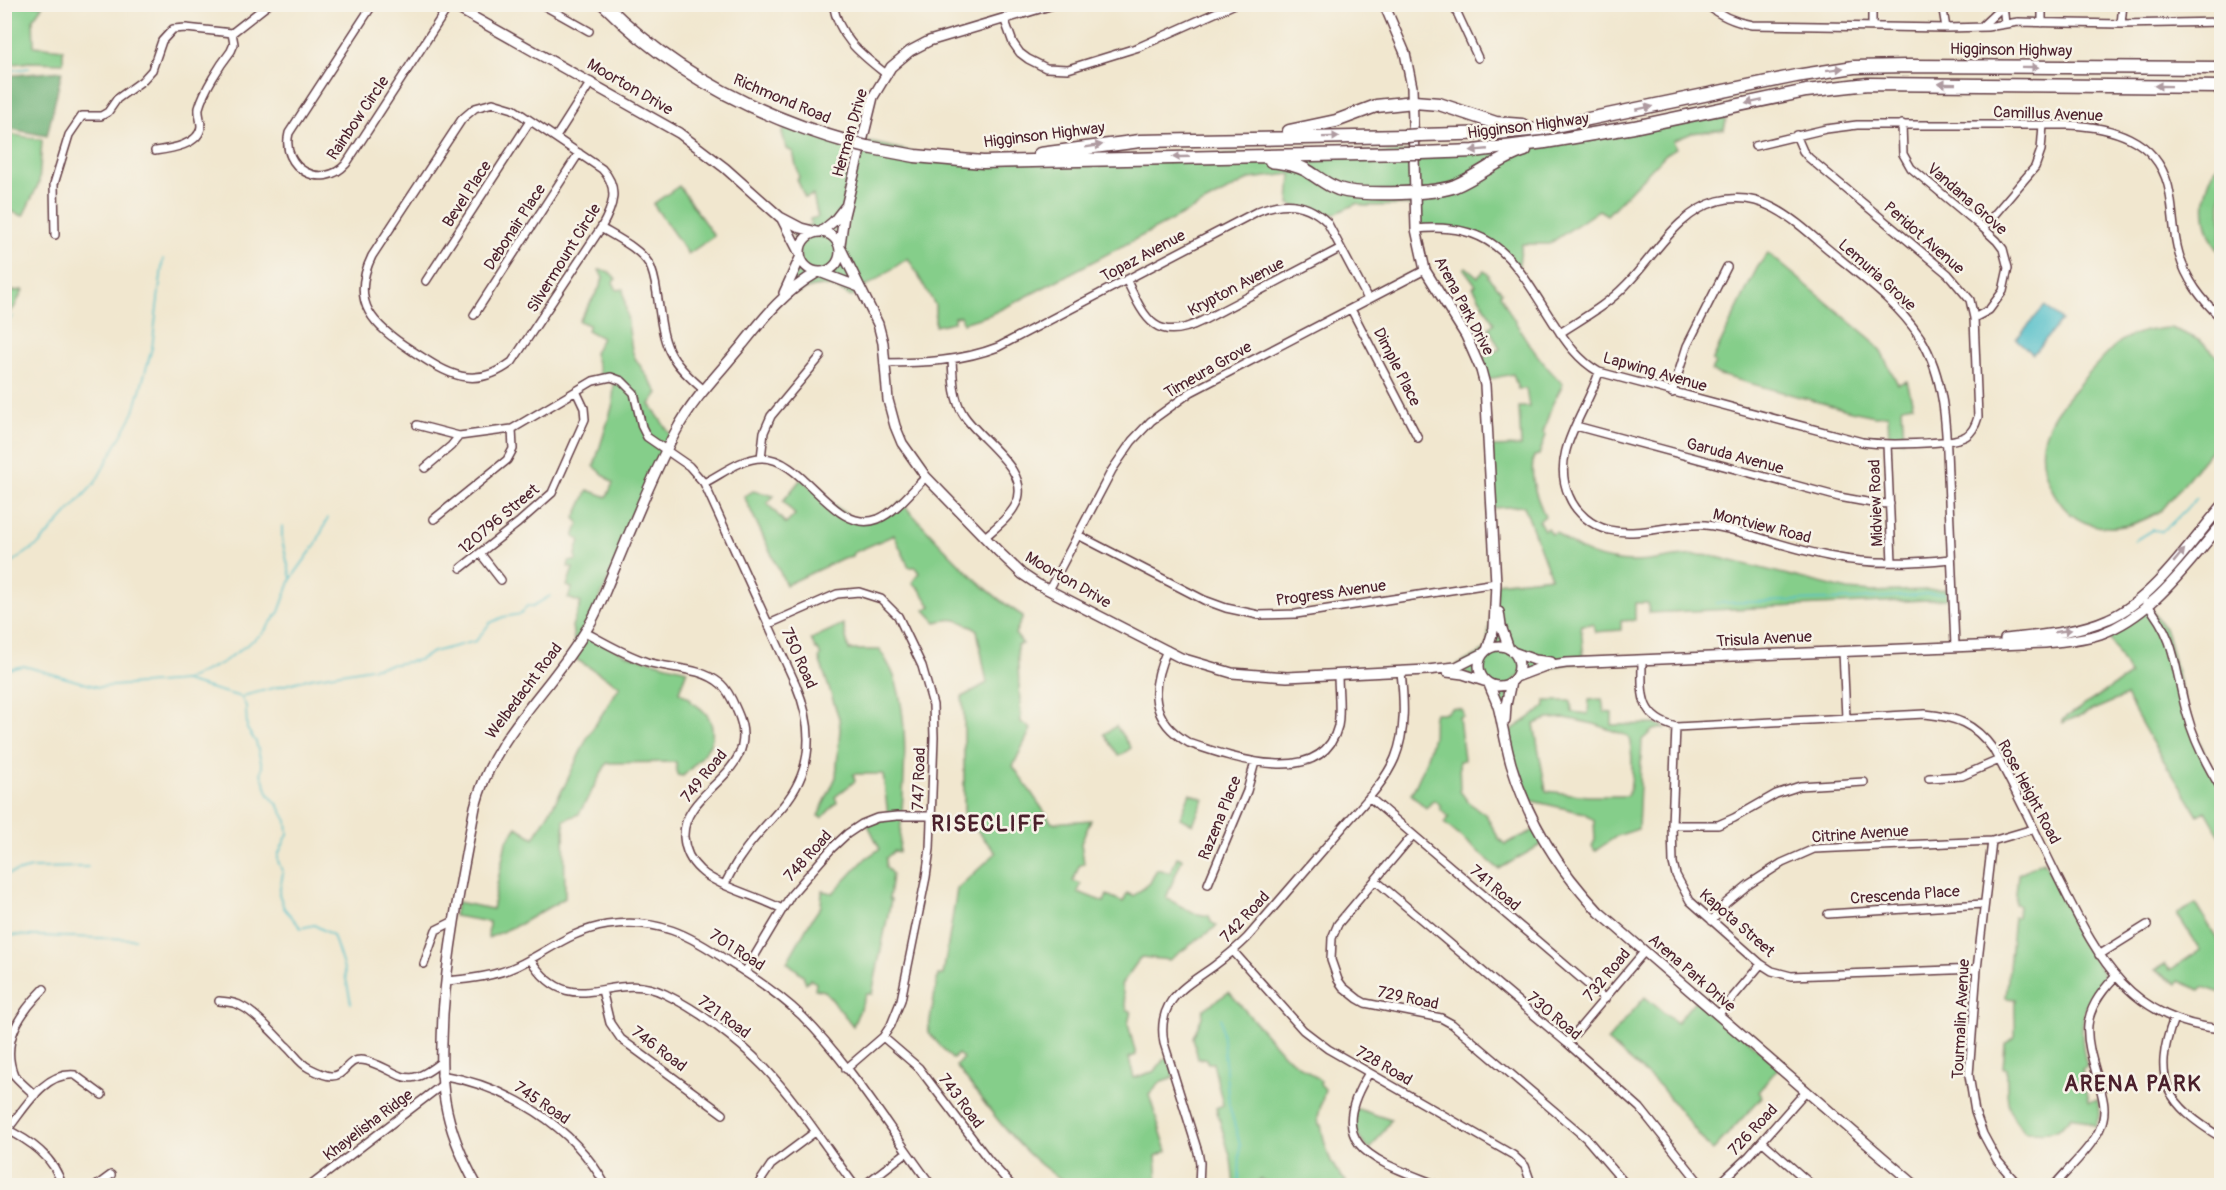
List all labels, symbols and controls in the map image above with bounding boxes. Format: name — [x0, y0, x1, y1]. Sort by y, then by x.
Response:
street label: Higginson Highway — [1950, 39, 2073, 61]
street label: Moorton Drive — [583, 54, 677, 120]
one-way arrow — [2021, 62, 2040, 72]
one-way arrow — [1826, 65, 1845, 74]
street label: Richmond Road — [730, 69, 834, 129]
street label: Rainbow Circle — [323, 72, 394, 164]
one-way arrow — [1938, 79, 1957, 88]
one-way arrow — [2154, 81, 2173, 91]
street label: Herman Drive — [828, 86, 872, 179]
one-way arrow — [1744, 98, 1763, 107]
street label: Camillus Avenue — [1993, 102, 2103, 126]
one-way arrow — [1635, 103, 1654, 113]
street label: Higginson Highway — [1466, 109, 1590, 143]
street label: Higginson Highway — [982, 118, 1106, 152]
one-way arrow — [1321, 132, 1340, 142]
one-way arrow — [1085, 142, 1104, 151]
one-way arrow — [1469, 145, 1488, 155]
one-way arrow — [1172, 153, 1191, 162]
street label: Bevel Place — [438, 157, 496, 231]
street label: Vandana Grove — [1923, 159, 2011, 239]
street label: Debonair Place — [480, 180, 550, 274]
street label: Peridot Avenue — [1880, 197, 1969, 279]
street label: Silvermount Circle — [522, 200, 606, 316]
street label: Topaz Avenue — [1097, 225, 1189, 287]
street label: Lemuria Grove — [1834, 235, 1920, 315]
street label: Krypton Avenue — [1184, 253, 1288, 321]
street label: Arena Park Drive — [1430, 253, 1498, 359]
street label: Dimple Place — [1369, 324, 1425, 410]
street label: Timeura Grove — [1161, 337, 1255, 403]
street label: Lapwing Avenue — [1601, 348, 1709, 396]
street label: Garuda Avenue — [1684, 433, 1786, 479]
street label: Midview Road — [1864, 459, 1888, 547]
street label: 120796 Street — [455, 479, 544, 558]
street label: Montview Road — [1711, 504, 1813, 548]
street label: Moorton Drive — [1021, 547, 1115, 613]
one-way arrow — [2172, 549, 2185, 564]
street label: Progress Avenue — [1275, 575, 1387, 611]
street label: 750 Road — [777, 624, 821, 692]
one-way arrow — [2054, 626, 2073, 635]
street label: Trisula Avenue — [1716, 627, 1812, 651]
street label: Welbedacht Road — [481, 639, 567, 743]
street label: Rose Height Road — [1993, 736, 2065, 848]
street label: 749 Road — [677, 745, 731, 807]
street label: 747 Road — [908, 747, 930, 811]
street label: Razena Place — [1194, 773, 1246, 863]
district label: RISECLIFF — [931, 810, 1047, 838]
street label: Citrine Avenue — [1811, 821, 1909, 847]
street label: 748 Road — [780, 826, 836, 886]
street label: 741 Road — [1466, 861, 1524, 915]
street label: Crescenda Place — [1849, 881, 1961, 909]
street label: Kapota Street — [1695, 885, 1779, 962]
street label: 742 Road — [1216, 887, 1274, 947]
street label: 701 Road — [705, 925, 769, 975]
street label: Arena Park Drive — [1644, 930, 1740, 1016]
street label: 732 Road — [1579, 944, 1635, 1006]
street label: Tourmalin Avenue — [1948, 958, 1974, 1080]
street label: 729 Road — [1375, 982, 1441, 1014]
street label: 730 Road — [1523, 987, 1585, 1045]
street label: 721 Road — [694, 991, 754, 1043]
street label: 746 Road — [628, 1022, 690, 1076]
street label: 728 Road — [1352, 1042, 1416, 1090]
street label: 743 Road — [934, 1070, 988, 1132]
district label: ARENA PARK — [2064, 1070, 2202, 1098]
street label: 745 Road — [510, 1077, 574, 1129]
street label: Khayelisha Ridge — [319, 1085, 417, 1165]
street label: 726 Road — [1724, 1100, 1782, 1160]

